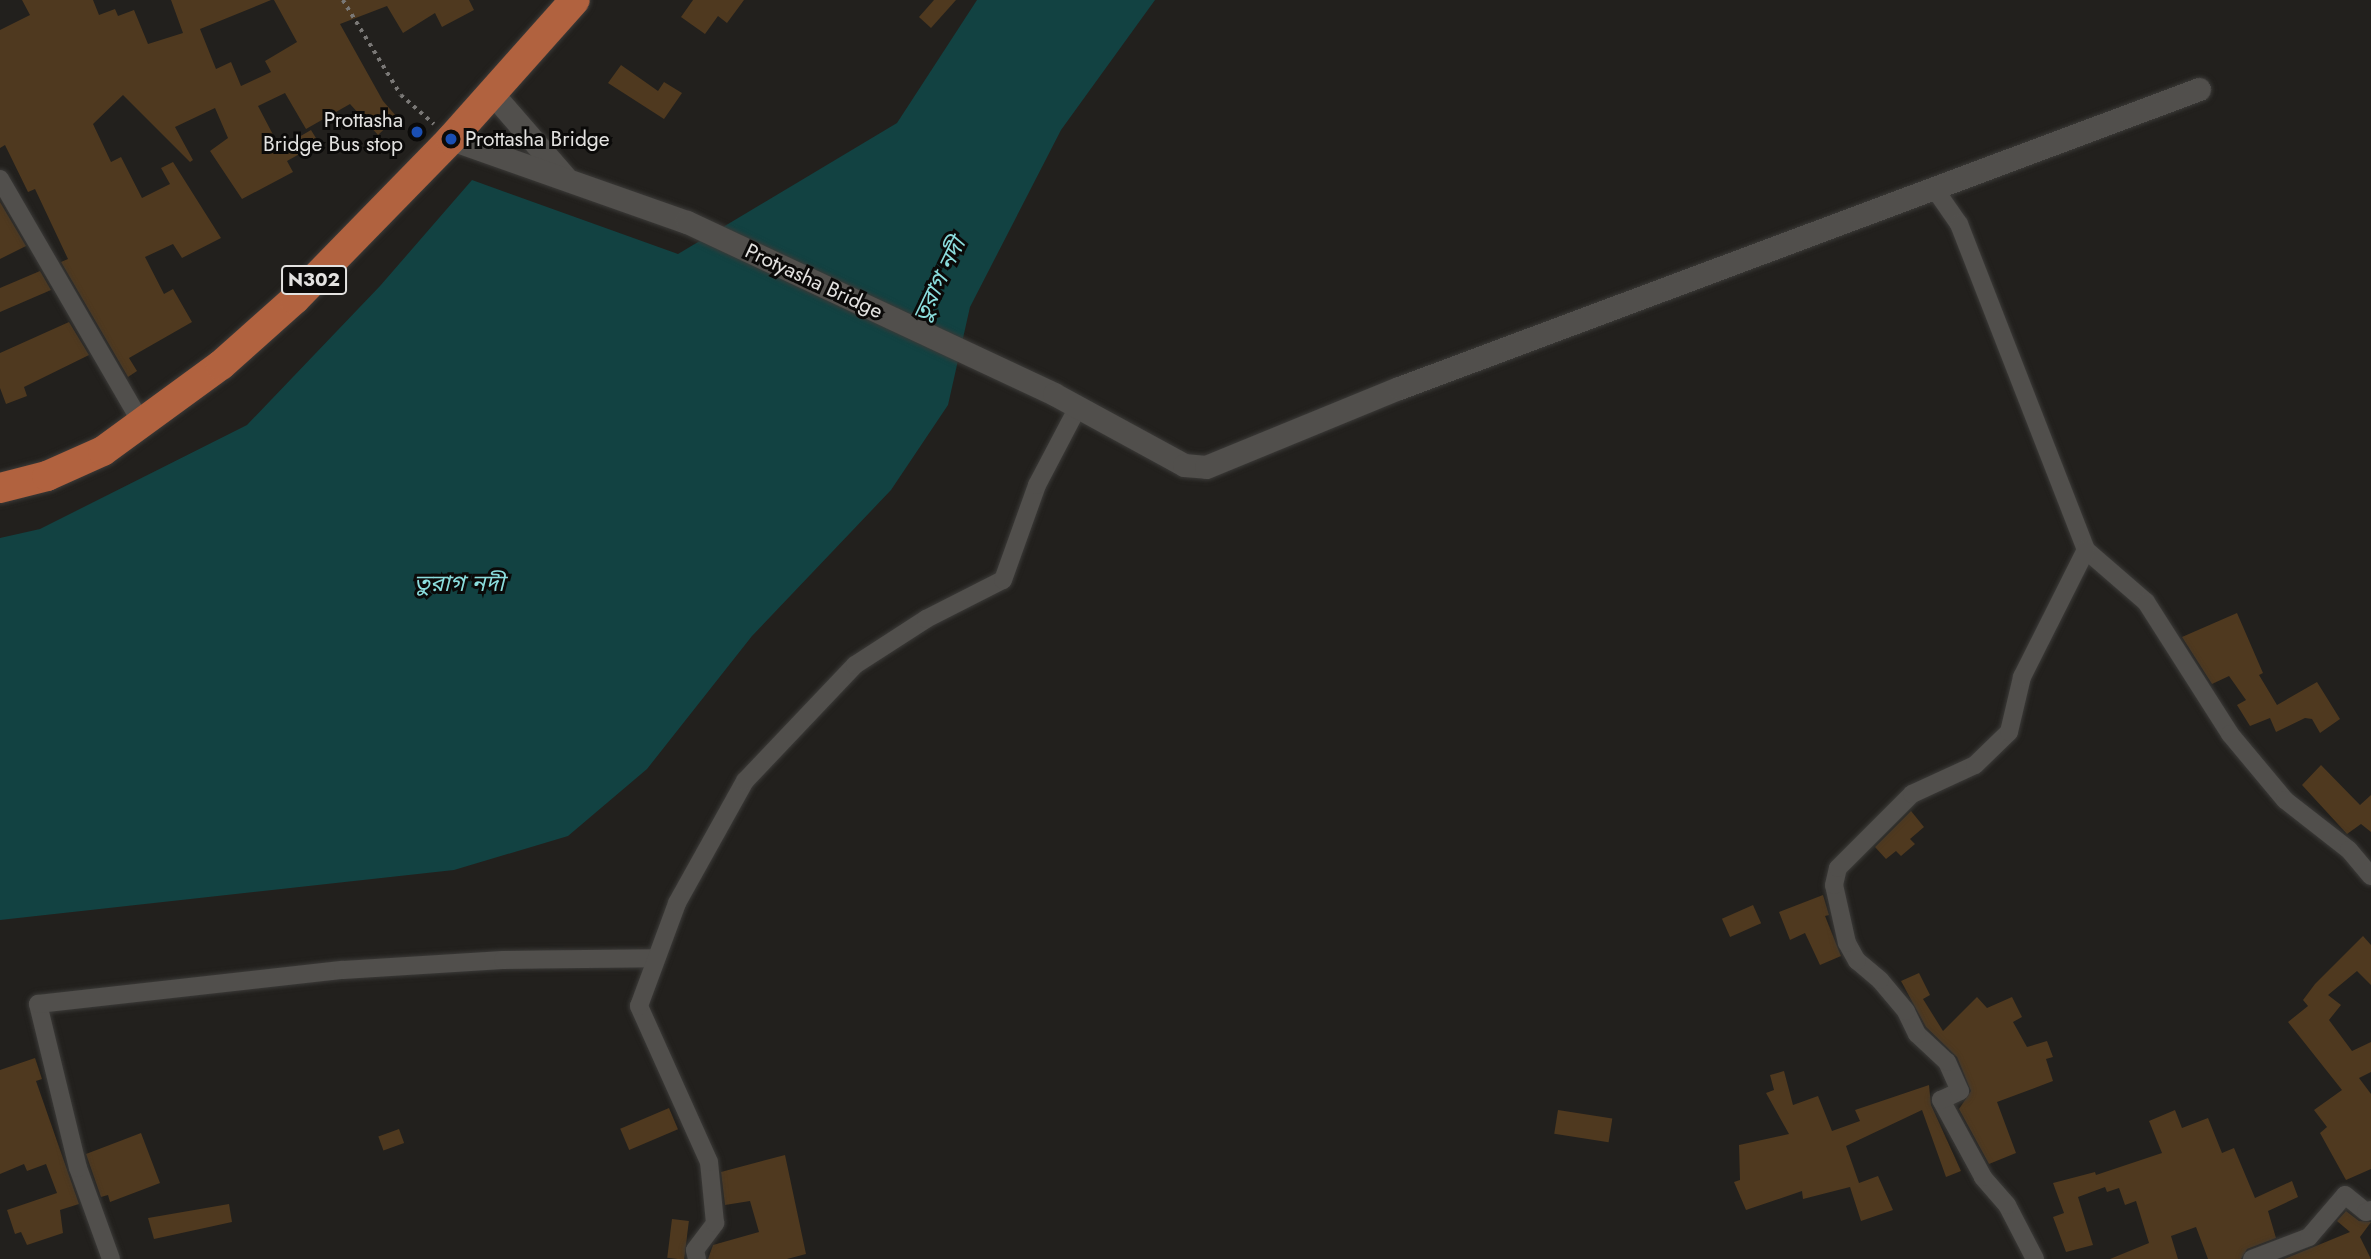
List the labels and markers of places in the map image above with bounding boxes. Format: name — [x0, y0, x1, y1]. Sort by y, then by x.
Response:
place label: Prottasha Bridge Bus stop — [263, 107, 403, 157]
marker: Prottasha Bridge Bus stop — [409, 124, 425, 140]
place label: Prottasha Bridge — [465, 126, 610, 152]
marker: Prottasha Bridge — [443, 131, 459, 147]

